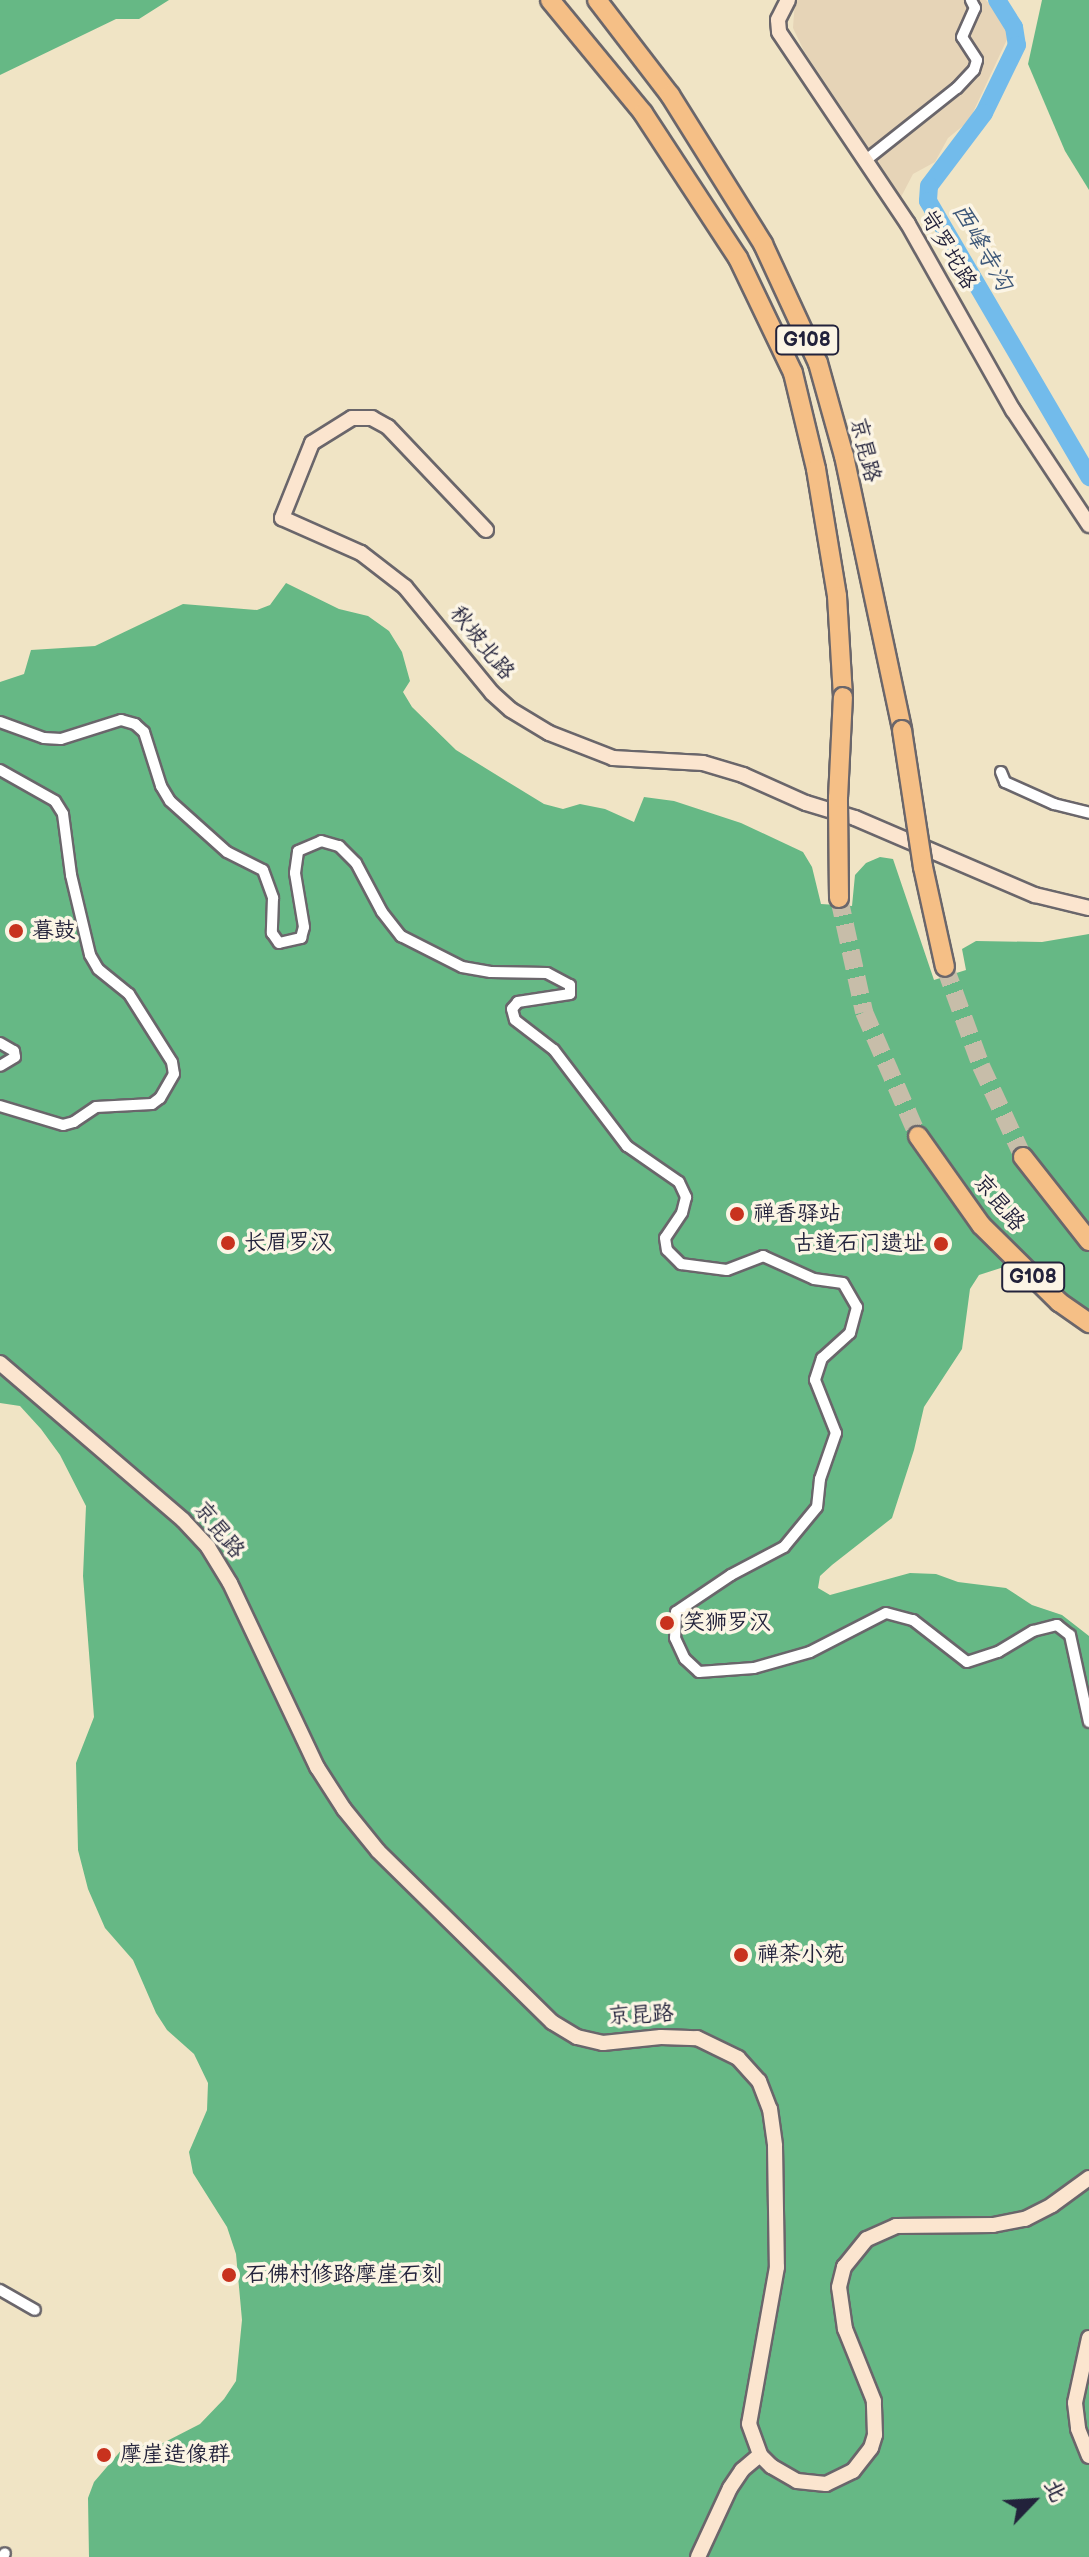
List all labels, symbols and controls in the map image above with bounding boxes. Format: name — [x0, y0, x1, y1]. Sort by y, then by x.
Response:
water label: 西峰寺沟 — [946, 198, 1018, 296]
street label: 岢罗坨路 — [914, 205, 982, 295]
road number: G108 — [775, 324, 839, 356]
street label: 京昆路 — [844, 415, 886, 485]
street label: 秋坡北路 — [444, 600, 520, 686]
place label: 暮鼓 — [32, 918, 76, 944]
marker: 暮鼓 — [7, 922, 25, 940]
street label: 京昆路 — [968, 1169, 1030, 1237]
place label: 禅香驿站 — [753, 1201, 841, 1227]
marker: 禅香驿站 — [728, 1205, 746, 1223]
place label: 长眉罗汉 — [244, 1230, 332, 1256]
place label: 古道石门遗址 — [793, 1231, 925, 1257]
marker: 长眉罗汉 — [219, 1234, 237, 1252]
marker: 古道石门遗址 — [932, 1235, 950, 1253]
road number: G108 — [1001, 1261, 1065, 1293]
street label: 京昆路 — [188, 1496, 250, 1564]
place label: 笑狮罗汉 — [683, 1610, 771, 1636]
marker: 笑狮罗汉 — [658, 1614, 676, 1632]
place label: 禅茶小苑 — [757, 1942, 845, 1968]
marker: 禅茶小苑 — [732, 1946, 750, 1964]
street label: 京昆路 — [607, 2000, 675, 2030]
place label: 石佛村修路摩崖石刻 — [245, 2262, 443, 2288]
marker: 石佛村修路摩崖石刻 — [220, 2266, 238, 2284]
place label: 摩崖造像群 — [120, 2442, 230, 2468]
marker: 摩崖造像群 — [95, 2446, 113, 2464]
north arrow — [993, 2461, 1073, 2541]
text: 北 — [1038, 2475, 1072, 2506]

